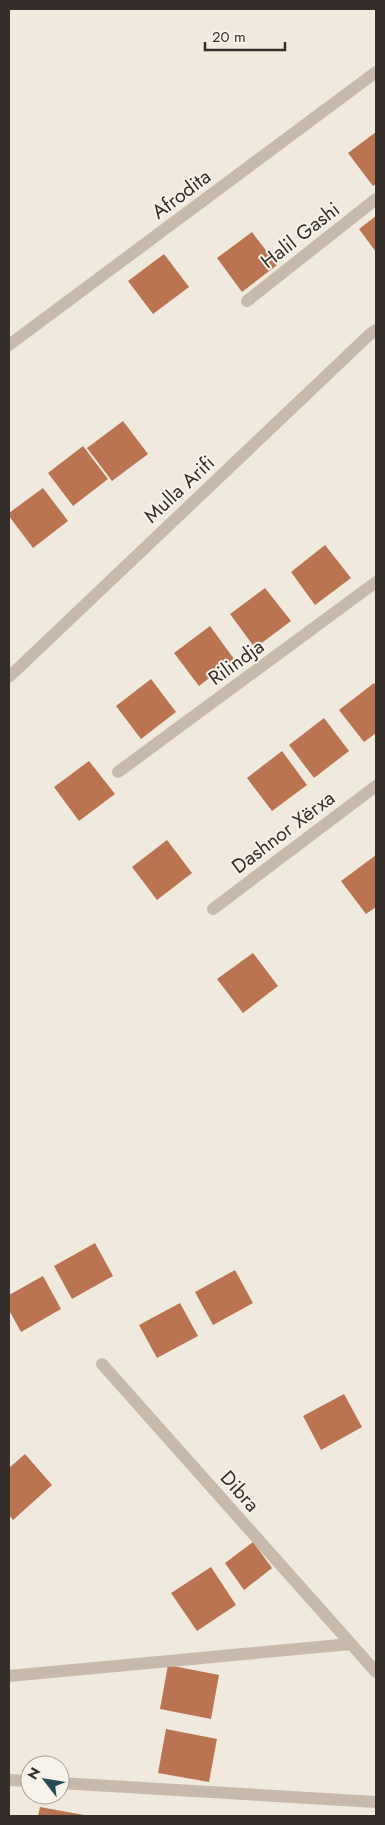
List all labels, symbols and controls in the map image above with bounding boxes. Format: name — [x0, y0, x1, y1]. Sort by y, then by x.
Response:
scale bar — [205, 20, 285, 52]
text: 20 m — [212, 26, 246, 48]
street label: Afrodita — [146, 163, 217, 226]
street label: Halil Gashi — [255, 195, 346, 276]
street label: Mulla Arifi — [137, 449, 221, 530]
street label: Rilindja — [202, 632, 270, 693]
street label: Dashnor Xërxa — [226, 784, 341, 881]
street label: Dibra — [213, 1464, 266, 1518]
north arrow — [20, 1755, 70, 1805]
text: N — [22, 1763, 45, 1783]

